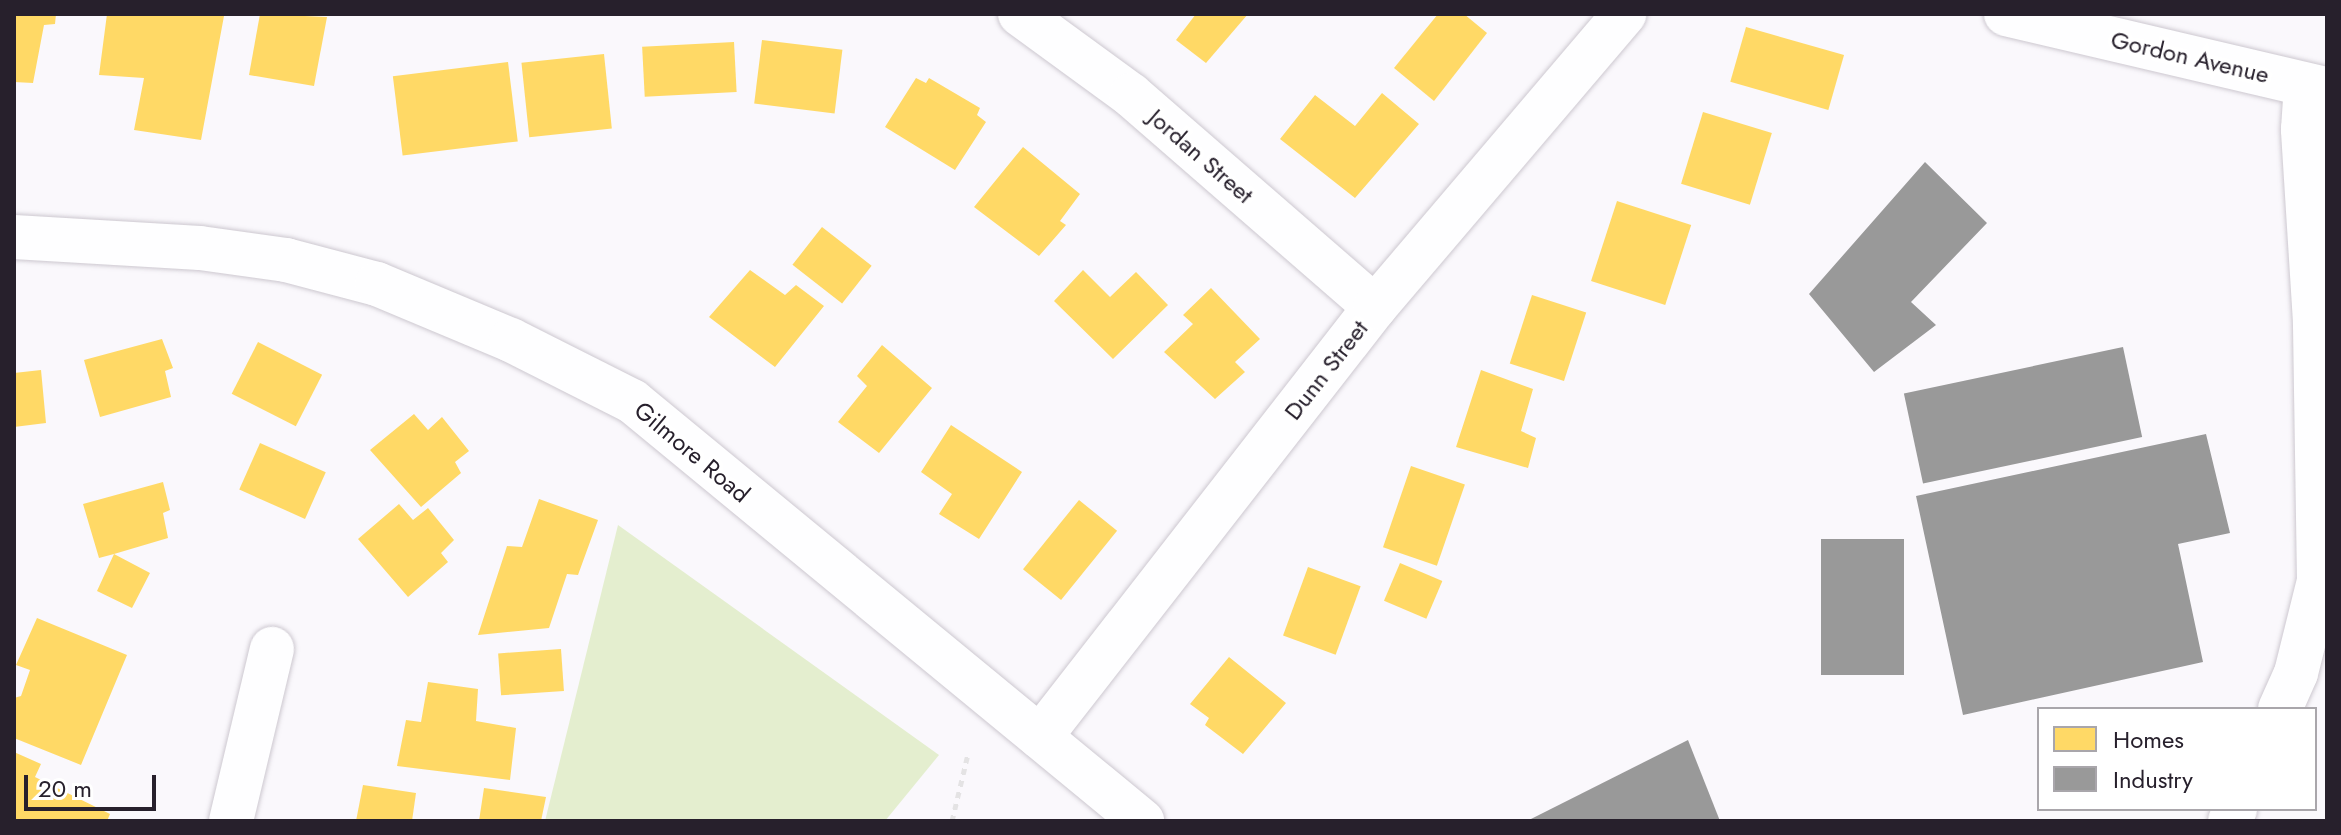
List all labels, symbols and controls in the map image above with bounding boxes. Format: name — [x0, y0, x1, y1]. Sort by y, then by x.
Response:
street label: Gordon Avenue — [2108, 25, 2272, 89]
street label: Jordan Street — [1143, 103, 1259, 209]
street label: Dunn Street — [1278, 314, 1374, 426]
street label: Gilmore Road — [629, 396, 755, 508]
legend — [2037, 707, 2317, 811]
text: Homes — [2113, 722, 2184, 757]
scale bar — [28, 759, 160, 809]
text: Industry — [2113, 762, 2193, 797]
text: 20 m — [38, 771, 92, 806]

